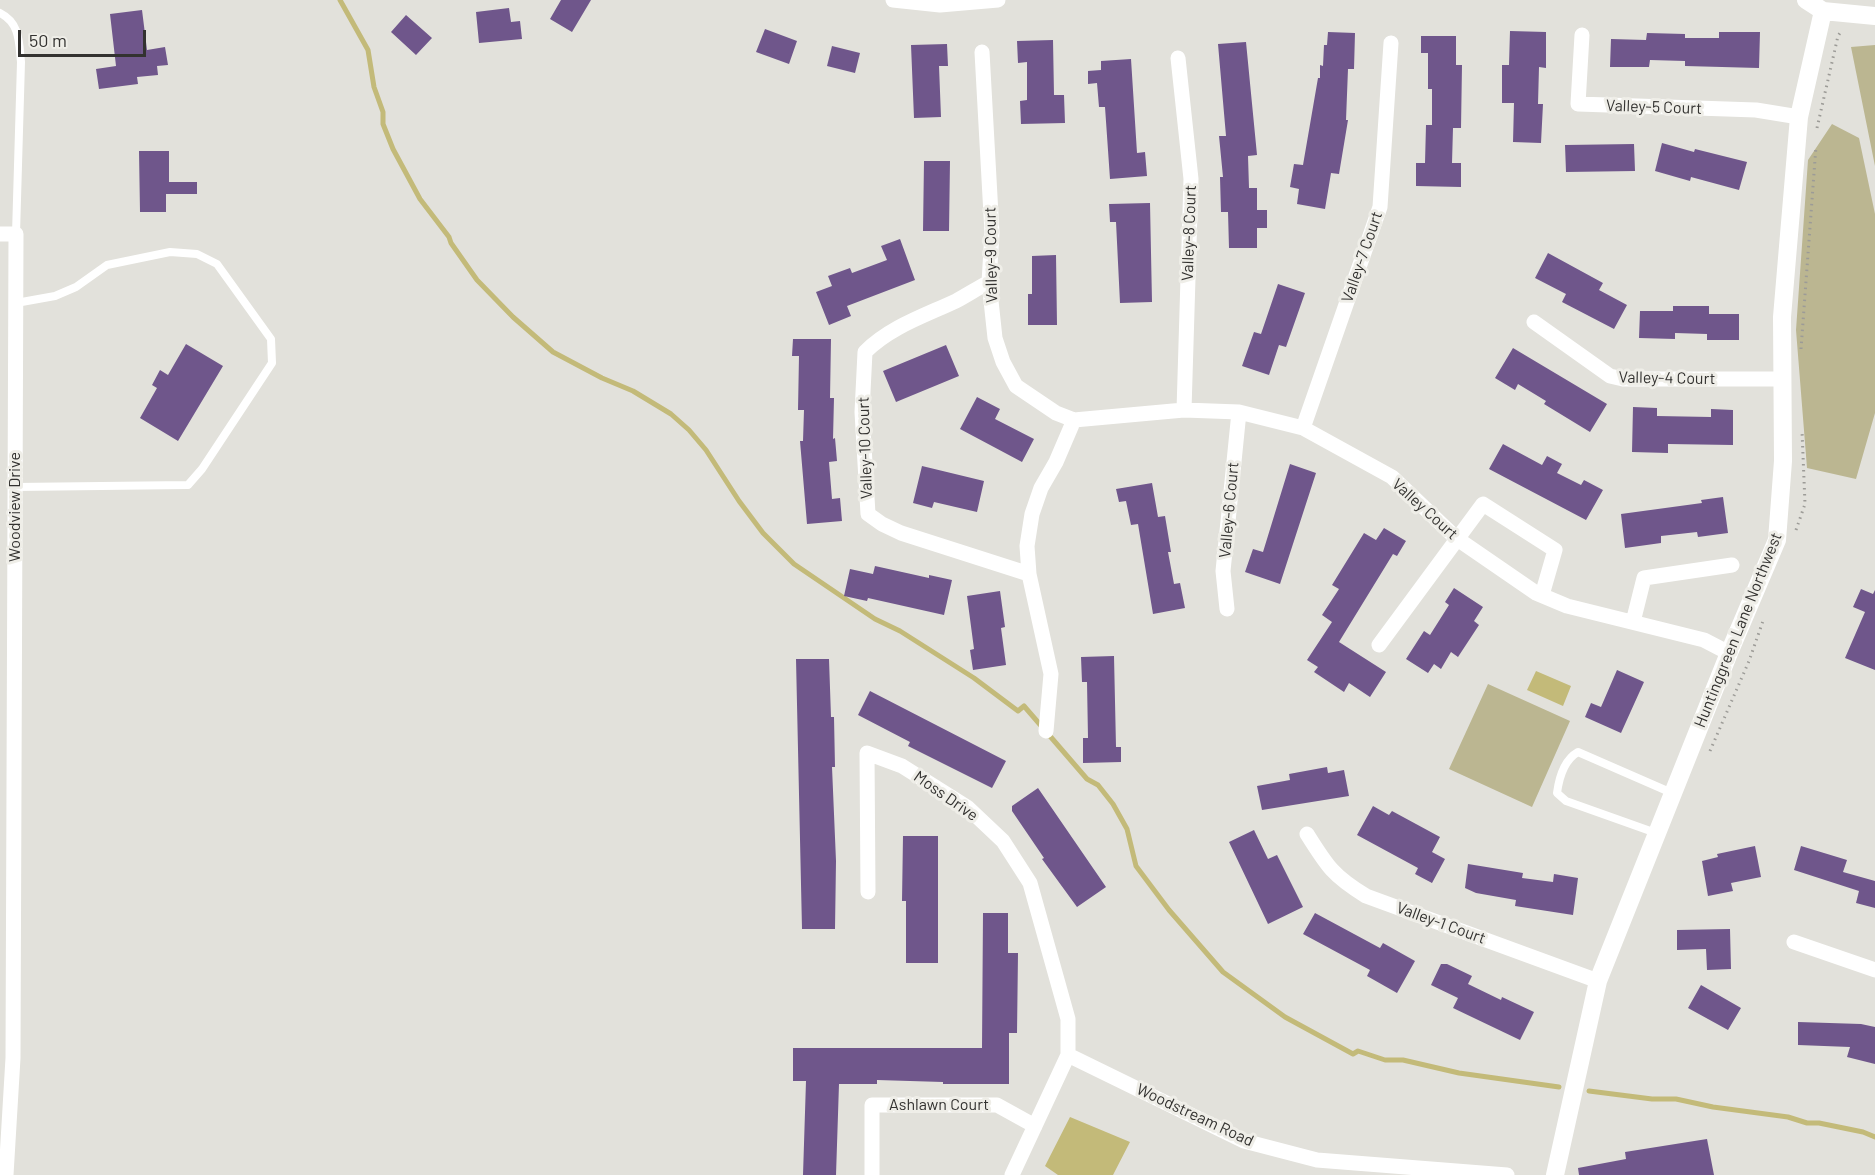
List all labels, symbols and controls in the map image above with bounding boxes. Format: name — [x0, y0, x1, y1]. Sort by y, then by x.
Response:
scale bar — [21, 18, 148, 56]
text: 50 m — [29, 29, 67, 51]
street label: Valley-5 Court — [1606, 96, 1702, 118]
street label: Valley-8 Court — [1178, 185, 1200, 281]
street label: Valley-9 Court — [981, 207, 1001, 303]
street label: Valley-7 Court — [1337, 209, 1387, 305]
street label: Valley-4 Court — [1618, 368, 1716, 388]
street label: Valley-10 Court — [854, 396, 876, 500]
street label: Woodview Drive — [5, 452, 25, 562]
street label: Valley-6 Court — [1215, 461, 1243, 559]
street label: Valley Court — [1388, 474, 1462, 544]
street label: Huntinggreen Lane Northwest — [1690, 530, 1786, 730]
street label: Moss Drive — [910, 767, 982, 825]
street label: Valley-1 Court — [1394, 898, 1488, 948]
street label: Woodstream Road — [1133, 1079, 1257, 1151]
street label: Ashlawn Court — [889, 1095, 989, 1115]

